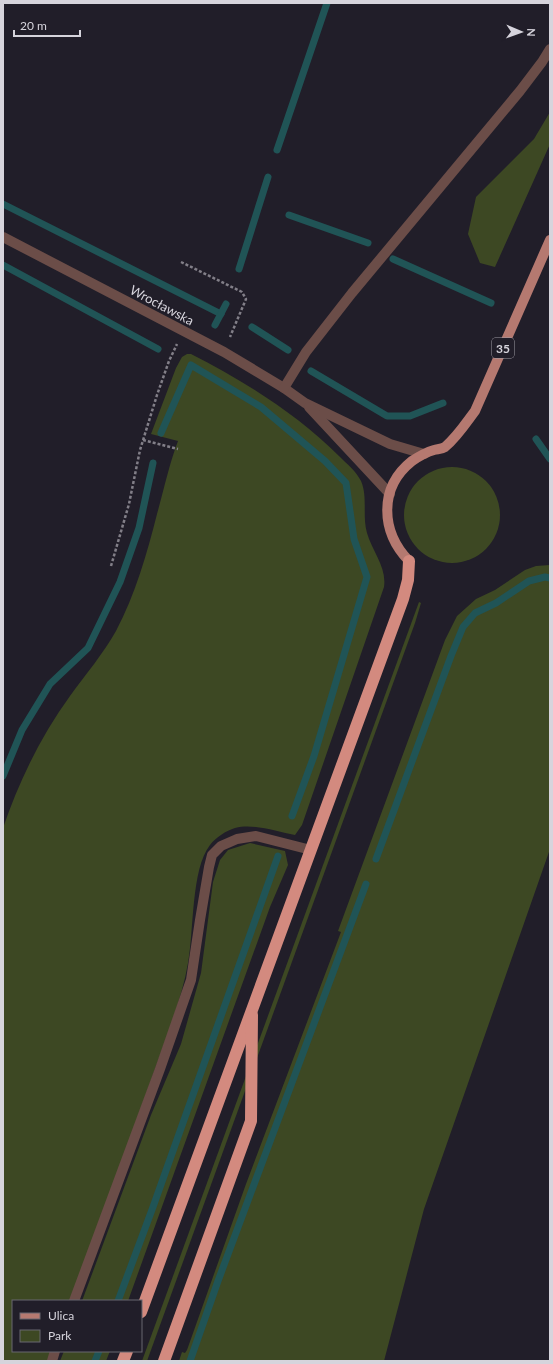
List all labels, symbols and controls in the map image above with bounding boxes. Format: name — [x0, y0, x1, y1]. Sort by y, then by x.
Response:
scale bar — [14, 12, 80, 38]
north arrow — [501, 12, 541, 52]
text: 20 m — [20, 18, 47, 33]
text: N — [525, 28, 538, 37]
street label: Wrocławska — [127, 281, 197, 329]
road number: 35 — [492, 338, 514, 358]
legend — [12, 1300, 142, 1352]
text: Ulica — [48, 1308, 74, 1323]
text: Park — [48, 1328, 72, 1343]

